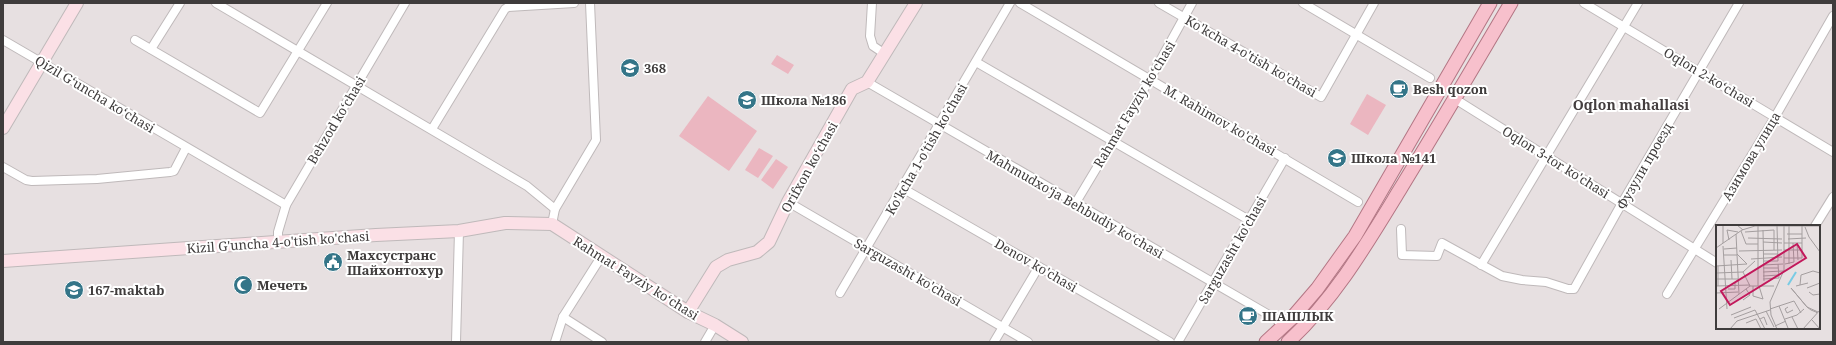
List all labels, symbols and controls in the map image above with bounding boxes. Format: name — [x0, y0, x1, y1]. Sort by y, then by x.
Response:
street label: Ko'kcha 4-o'tish ko'chasi — [1182, 11, 1320, 101]
street label: Rahmat Fayziy koʻchasi — [1089, 37, 1179, 171]
street label: Oqlon 2-ko‘chasi — [1661, 43, 1757, 111]
street label: Qizil Gʻuncha koʻchasi — [32, 51, 158, 137]
school or university icon: 368 — [619, 57, 641, 79]
place label: 368 — [644, 59, 666, 77]
street label: Behzod ko‘chasi — [303, 73, 369, 167]
cafe icon: Besh qozon — [1388, 78, 1410, 100]
street label: Ko'kcha 1-o'tish ko'chasi — [881, 80, 971, 218]
street label: M. Rahimov ko'chasi — [1160, 80, 1280, 160]
place label: Besh qozon — [1413, 80, 1488, 98]
school or university icon: Школа №186 — [736, 89, 758, 111]
place label: Школа №186 — [761, 91, 846, 109]
district label: Oqlon mahallasi — [1573, 95, 1689, 114]
street label: Азимова улица — [1717, 108, 1785, 204]
street label: Orifxon koʻchasi — [776, 118, 842, 216]
street label: Фузули проезд — [1612, 119, 1676, 213]
street label: Oqlon 3-tor ko'chasi — [1499, 122, 1613, 202]
street label: Mahmudxoʻja Behbudiy koʻchasi — [983, 146, 1167, 262]
school or university icon: Школа №141 — [1326, 147, 1348, 169]
place label: Школа №141 — [1351, 149, 1436, 167]
street label: Sarguzasht ko'chasi — [1194, 193, 1270, 307]
inset map — [1716, 225, 1820, 329]
street label: Kizil G'uncha 4-o'tish ko'chasi — [186, 227, 370, 257]
street label: Rahmat Fayziy koʻchasi — [570, 232, 702, 324]
street label: Sarguzasht ko'chasi — [851, 234, 965, 310]
street label: Denov ko'chasi — [991, 234, 1081, 296]
place label: Махсустранс Шайхонтохур — [347, 246, 443, 279]
public building icon: Махсустранс Шайхонтохур — [322, 251, 344, 273]
mosque icon: Мечеть — [232, 274, 254, 296]
place label: Мечеть — [257, 276, 308, 294]
school or university icon: 167-maktab — [63, 279, 85, 301]
place label: 167-maktab — [88, 281, 164, 299]
cafe icon: ШАШЛЫК — [1237, 305, 1259, 327]
place label: ШАШЛЫК — [1262, 307, 1334, 325]

